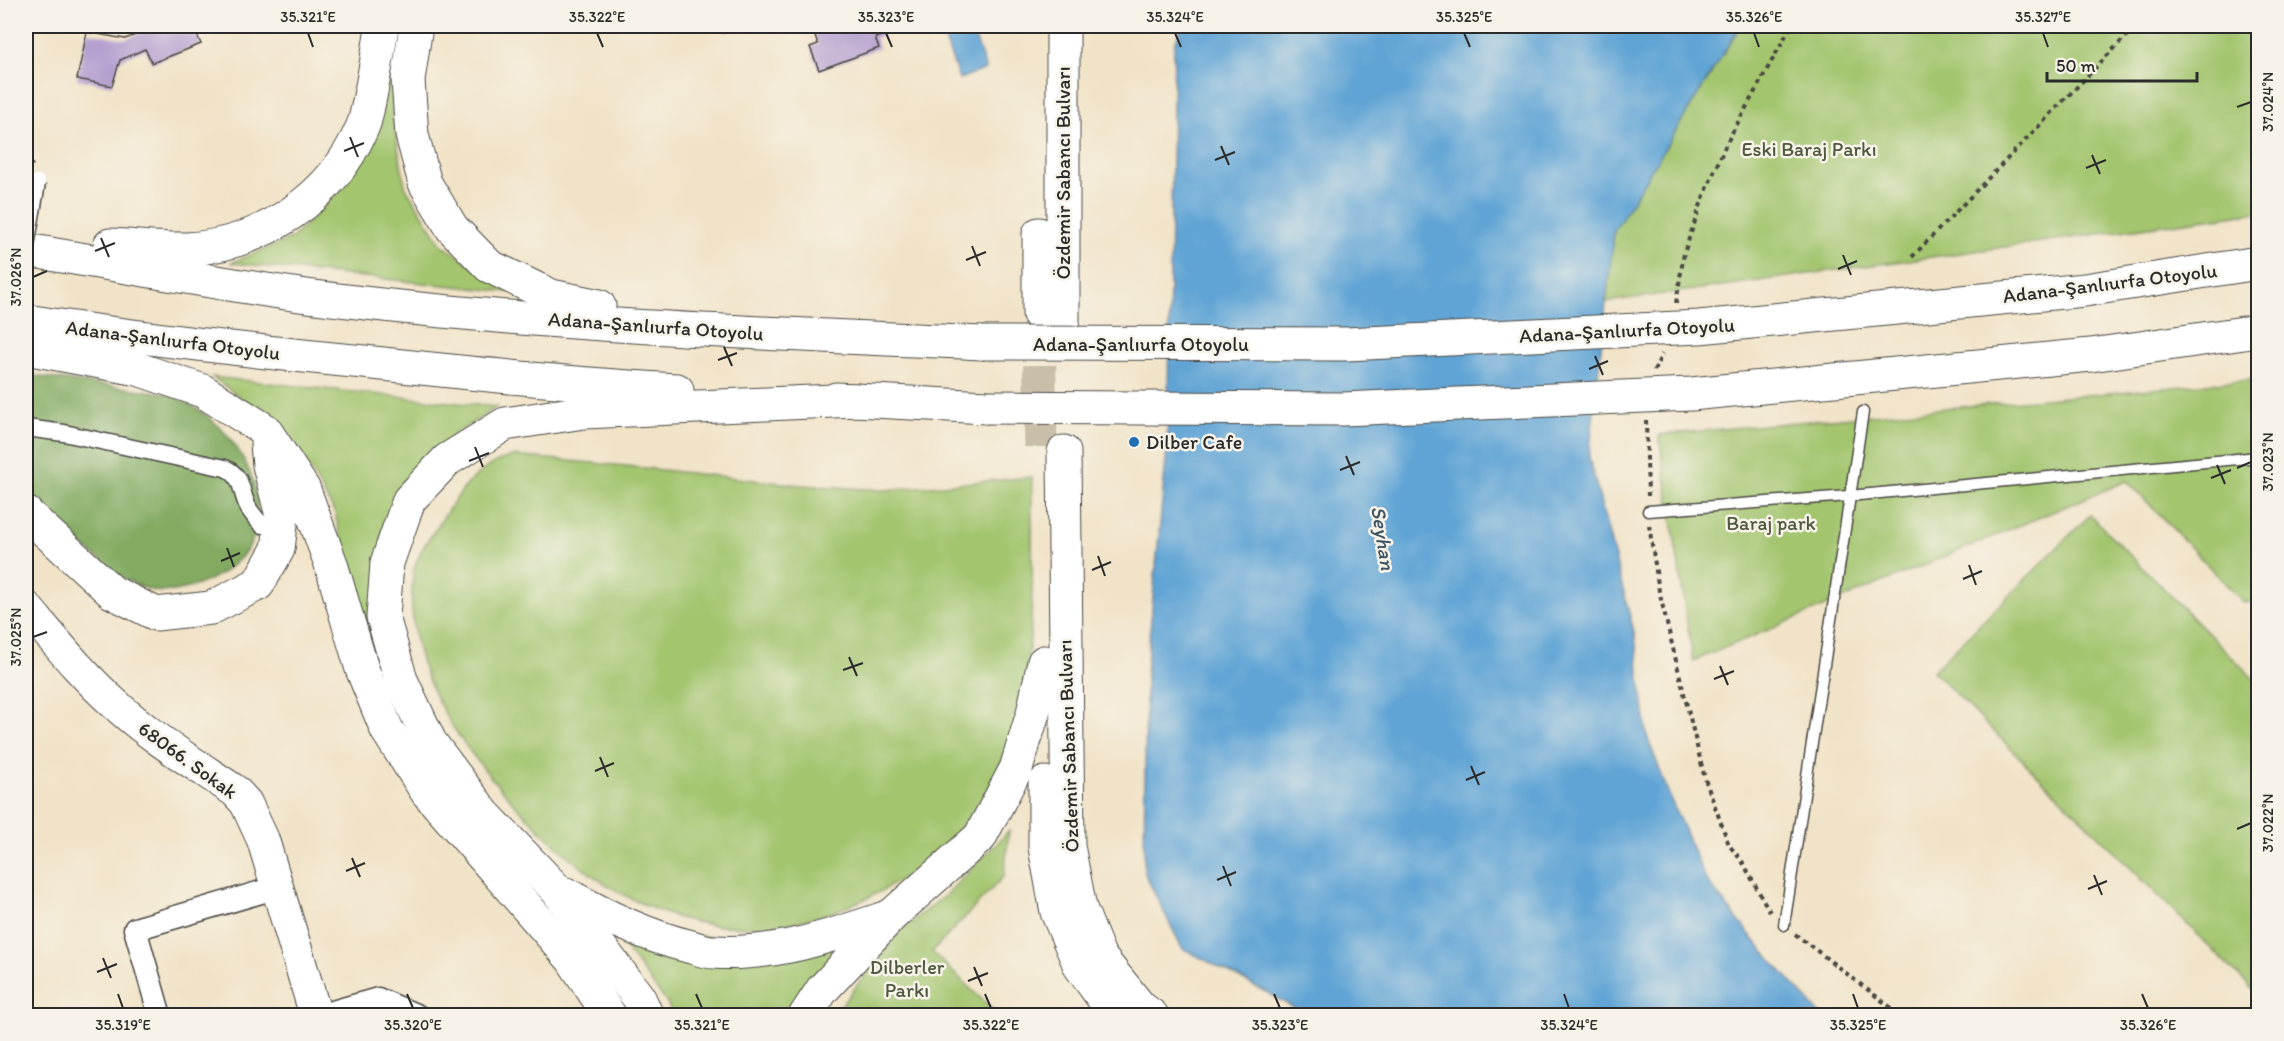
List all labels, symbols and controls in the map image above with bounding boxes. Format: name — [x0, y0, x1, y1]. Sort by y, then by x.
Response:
text: 35.321°E — [280, 8, 336, 26]
text: 35.322°E — [569, 8, 625, 26]
text: 35.323°E — [858, 8, 914, 26]
text: 35.324°E — [1146, 8, 1204, 26]
text: 35.325°E — [1436, 8, 1492, 26]
text: 35.326°E — [1726, 8, 1782, 26]
text: 35.327°E — [2015, 8, 2071, 26]
scale bar — [2047, 45, 2197, 83]
text: 50 m — [2056, 55, 2096, 77]
street label: Özdemir Sabancı Bulvarı — [1051, 67, 1075, 280]
text: 37.024°N — [2259, 72, 2277, 132]
park label: Eski Baraj Parkı — [1741, 137, 1877, 161]
text: 37.026°N — [7, 248, 25, 306]
street label: Adana-Şanlıurfa Otoyolu — [2001, 258, 2219, 308]
street label: Adana-Şanlıurfa Otoyolu — [548, 307, 765, 346]
street label: Adana-Şanlıurfa Otoyolu — [1519, 312, 1735, 348]
street label: Adana-Şanlıurfa Otoyolu — [64, 315, 282, 365]
street label: Adana-Şanlıurfa Otoyolu — [1033, 332, 1249, 356]
place label: Dilber Cafe — [1146, 430, 1242, 454]
text: 37.023°N — [2259, 432, 2277, 492]
marker: Dilber Cafe — [1127, 435, 1141, 449]
water label: Seyhan — [1366, 504, 1401, 573]
park label: Baraj park — [1726, 511, 1816, 535]
text: 37.025°N — [7, 608, 25, 666]
street label: Özdemir Sabancı Bulvarı — [1052, 639, 1084, 853]
street label: 68066. Sokak — [134, 716, 242, 804]
text: 37.022°N — [2259, 794, 2277, 852]
park label: Dilberler Parkı — [870, 955, 945, 1002]
text: 35.319°E — [95, 1016, 151, 1034]
text: 35.320°E — [384, 1016, 442, 1034]
text: 35.321°E — [674, 1016, 730, 1034]
text: 35.322°E — [963, 1016, 1019, 1034]
text: 35.323°E — [1252, 1016, 1308, 1034]
text: 35.324°E — [1540, 1016, 1598, 1034]
text: 35.325°E — [1830, 1016, 1886, 1034]
text: 35.326°E — [2120, 1016, 2176, 1034]

